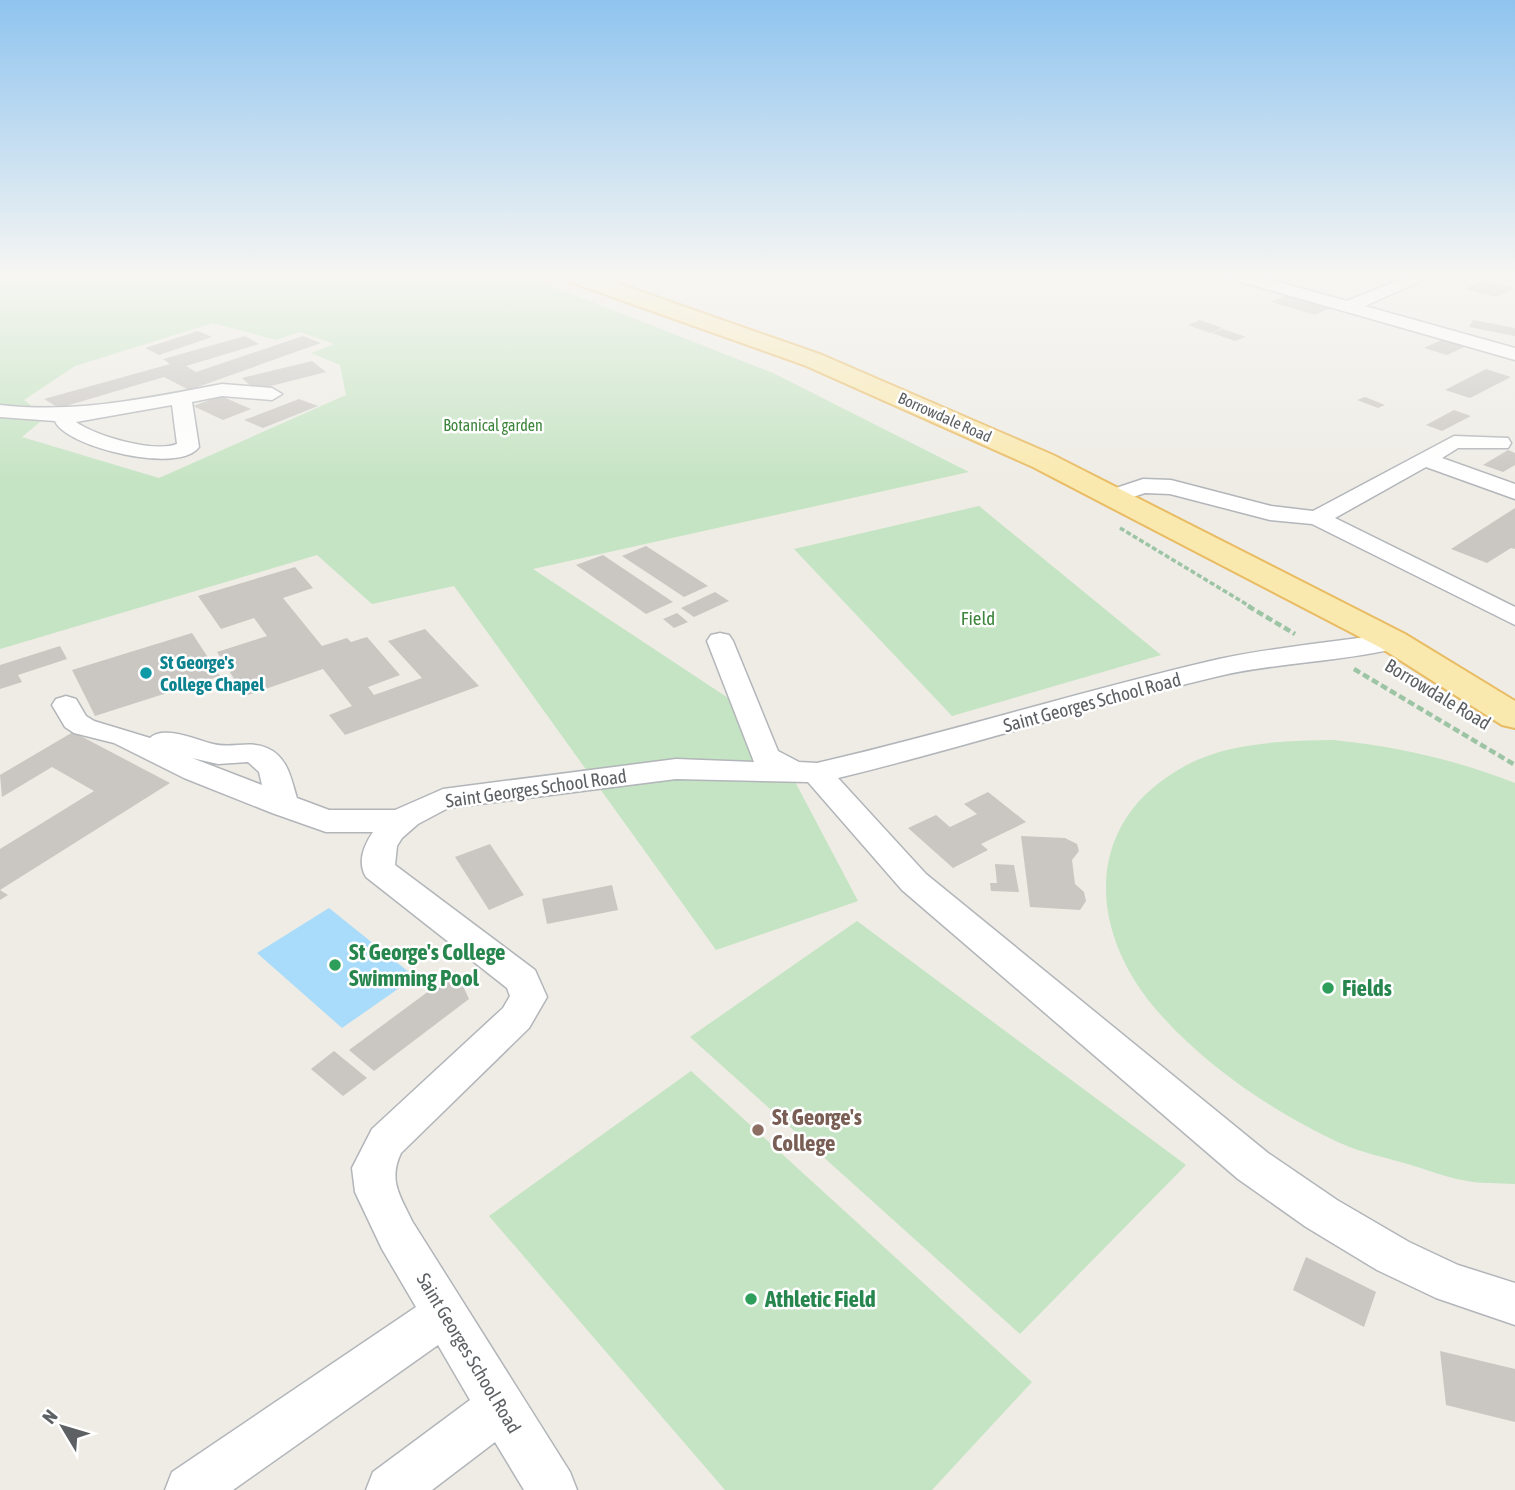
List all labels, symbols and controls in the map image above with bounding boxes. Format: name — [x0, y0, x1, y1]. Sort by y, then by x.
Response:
street label: Borrowdale Road — [895, 388, 995, 446]
park label: Botanical garden — [443, 416, 543, 435]
park label: Field — [961, 607, 995, 629]
place label: St George's College Chapel — [160, 651, 265, 695]
street label: Borrowdale Road — [1381, 654, 1495, 734]
marker: St George's College Chapel — [138, 665, 154, 681]
street label: Saint Georges School Road — [1001, 668, 1183, 736]
street label: Saint Georges School Road — [444, 764, 628, 812]
place label: St George's College Swimming Pool — [349, 939, 506, 991]
marker: St George's College Swimming Pool — [327, 957, 343, 973]
place label: Fields — [1342, 975, 1392, 1001]
marker: Fields — [1320, 980, 1336, 996]
place label: St George's College — [772, 1104, 862, 1156]
marker: St George's College — [750, 1122, 766, 1138]
street label: Saint Georges School Road — [413, 1269, 525, 1437]
place label: Athletic Field — [764, 1286, 876, 1312]
marker: Athletic Field — [743, 1291, 759, 1307]
north arrow — [28, 1392, 98, 1462]
text: N — [37, 1405, 62, 1428]

